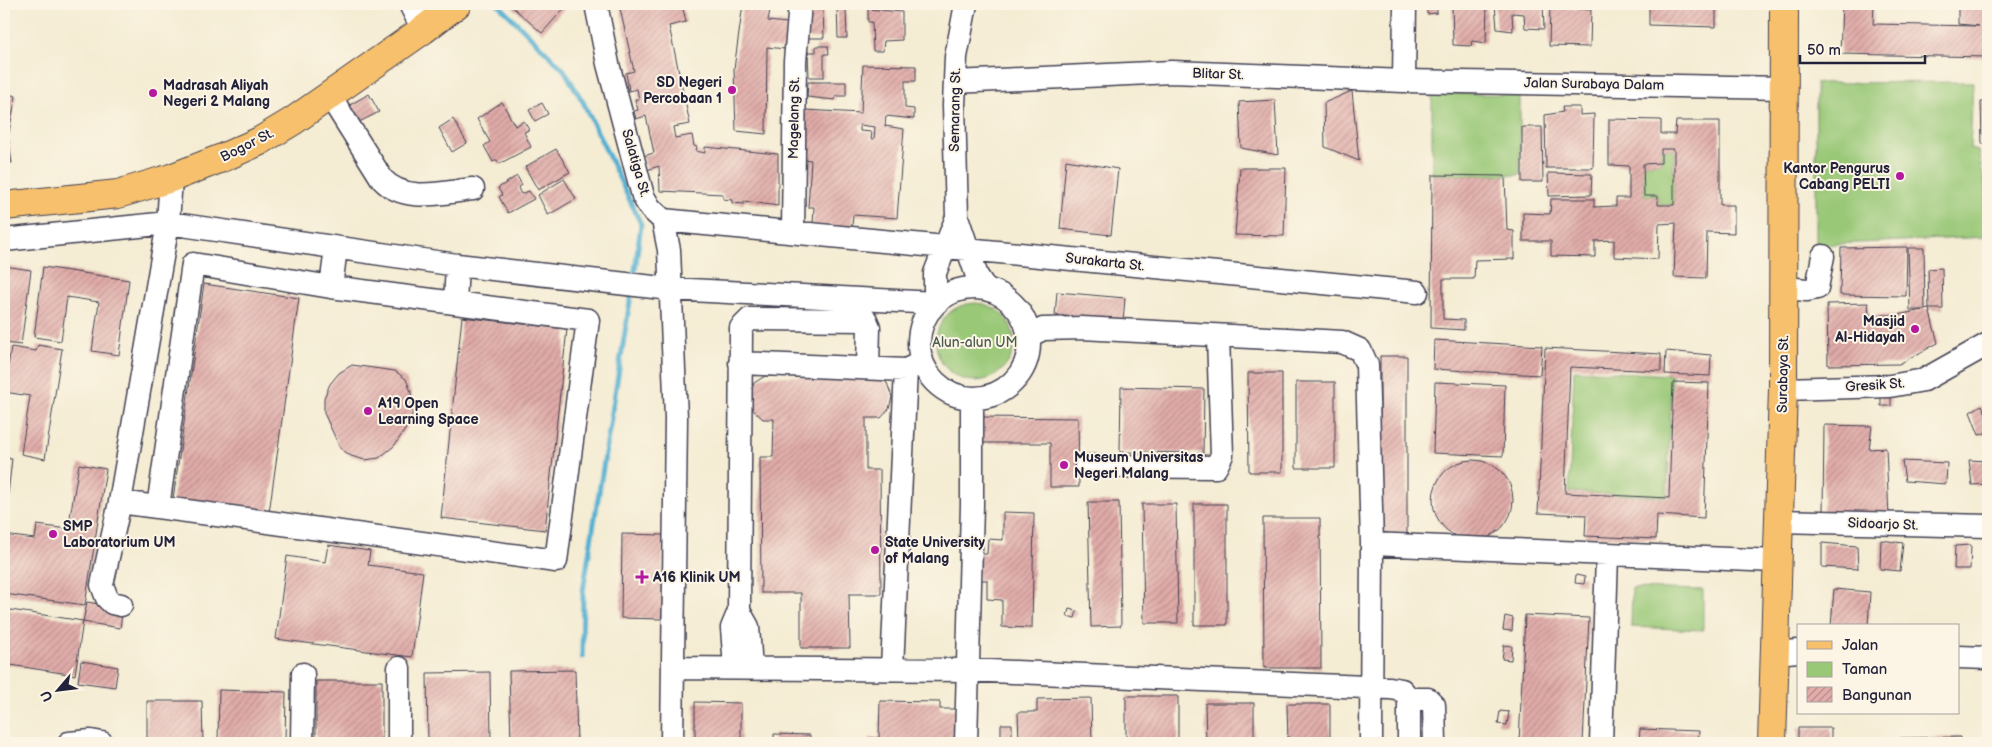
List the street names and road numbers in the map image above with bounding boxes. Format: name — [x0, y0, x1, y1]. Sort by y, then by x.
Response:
street label: Blitar St. — [1192, 65, 1244, 83]
street label: Semarang St. — [946, 68, 964, 152]
street label: Jalan Surabaya Dalam — [1524, 74, 1664, 94]
street label: Magelang St. — [785, 76, 803, 159]
street label: Bogor St. — [217, 124, 277, 166]
street label: Salatiga St. — [618, 127, 654, 199]
street label: Surakarta St. — [1065, 249, 1146, 275]
street label: Surabaya St. — [1774, 335, 1792, 413]
street label: Gresik St. — [1845, 374, 1906, 396]
street label: Sidoarjo St. — [1847, 514, 1919, 534]

